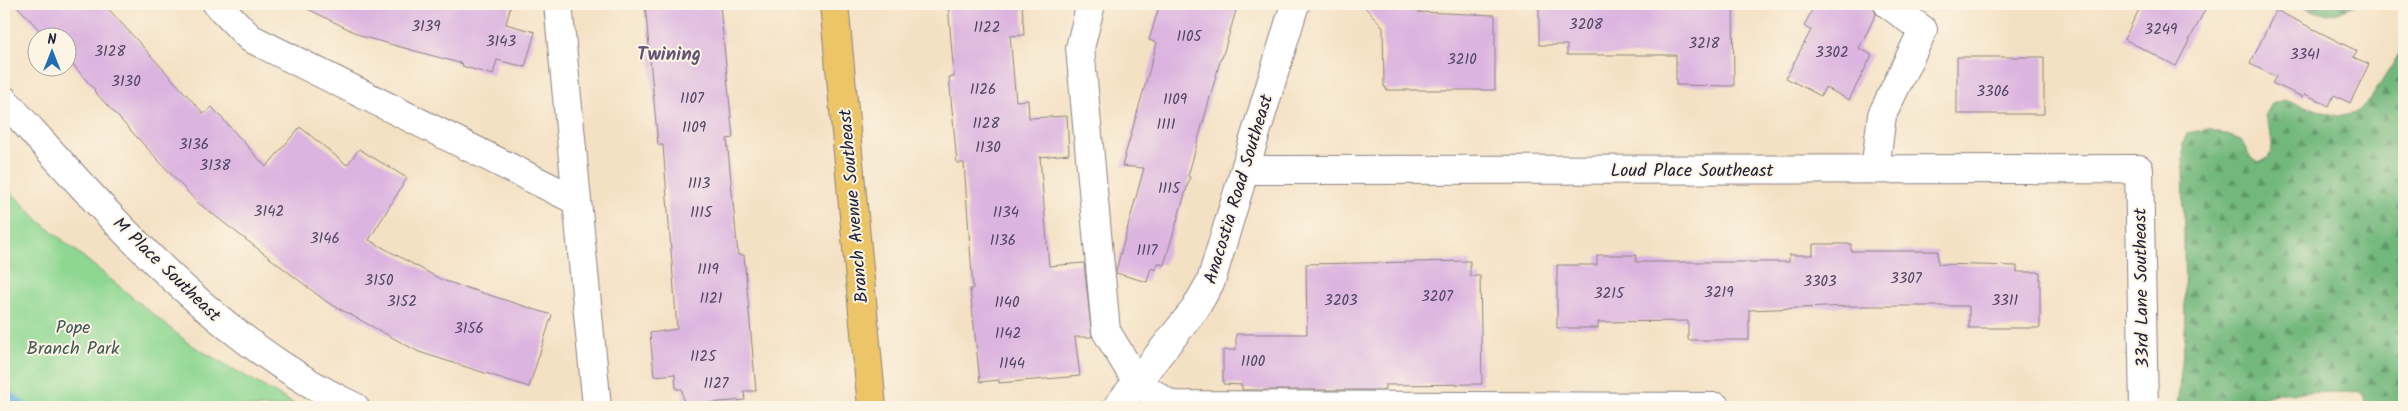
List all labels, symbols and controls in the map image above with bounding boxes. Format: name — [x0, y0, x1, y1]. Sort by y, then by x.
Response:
house number: 3208 — [1569, 13, 1604, 37]
house number: 3139 — [411, 15, 441, 39]
house number: 1122 — [974, 16, 1000, 40]
house number: 3249 — [2145, 18, 2178, 42]
house number: 1105 — [1177, 25, 1202, 49]
north arrow — [28, 28, 78, 78]
text: N — [48, 29, 57, 51]
house number: 3143 — [486, 30, 516, 54]
house number: 3218 — [1688, 32, 1720, 56]
house number: 3128 — [94, 40, 126, 64]
district label: Twining — [637, 40, 701, 70]
house number: 3302 — [1815, 41, 1849, 65]
house number: 3341 — [2290, 43, 2320, 67]
house number: 3210 — [1447, 48, 1477, 72]
house number: 3130 — [111, 70, 141, 94]
house number: 1126 — [970, 78, 996, 102]
house number: 3306 — [1977, 80, 2009, 104]
house number: 1107 — [680, 87, 705, 111]
house number: 1109 — [1163, 88, 1188, 112]
street label: Anacostia Road Southeast — [1197, 90, 1282, 288]
street label: Branch Avenue Southeast — [831, 107, 877, 304]
house number: 1128 — [972, 112, 1001, 136]
house number: 1111 — [1157, 113, 1176, 137]
house number: 1109 — [682, 116, 707, 140]
house number: 3136 — [179, 133, 209, 157]
house number: 1130 — [975, 136, 1001, 160]
house number: 3138 — [200, 154, 231, 178]
street label: Loud Place Southeast — [1611, 157, 1775, 186]
house number: 1113 — [688, 172, 711, 196]
house number: 1115 — [1158, 177, 1181, 201]
house number: 3142 — [254, 200, 284, 224]
house number: 1115 — [690, 201, 713, 225]
house number: 1134 — [993, 201, 1019, 225]
street label: 33rd Lane Southeast — [2127, 207, 2158, 368]
street label: M Place Southeast — [105, 210, 228, 330]
house number: 3146 — [310, 227, 340, 251]
house number: 1136 — [990, 229, 1016, 253]
house number: 1117 — [1136, 239, 1159, 263]
house number: 1119 — [697, 258, 719, 282]
house number: 3307 — [1890, 267, 1923, 291]
house number: 3150 — [365, 269, 394, 293]
house number: 3303 — [1803, 270, 1837, 294]
house number: 3219 — [1704, 281, 1734, 305]
house number: 3215 — [1594, 282, 1625, 306]
house number: 3207 — [1421, 285, 1454, 309]
house number: 1121 — [700, 287, 723, 311]
house number: 3203 — [1324, 289, 1358, 313]
house number: 3311 — [1992, 289, 2019, 313]
house number: 3152 — [387, 290, 417, 314]
house number: 1140 — [994, 291, 1020, 315]
park label: Pope Branch Park — [27, 314, 120, 364]
house number: 3156 — [454, 317, 484, 341]
house number: 1142 — [995, 322, 1021, 346]
house number: 1125 — [690, 345, 717, 369]
house number: 1100 — [1241, 350, 1266, 374]
house number: 1144 — [999, 352, 1025, 376]
house number: 1127 — [703, 372, 730, 396]

